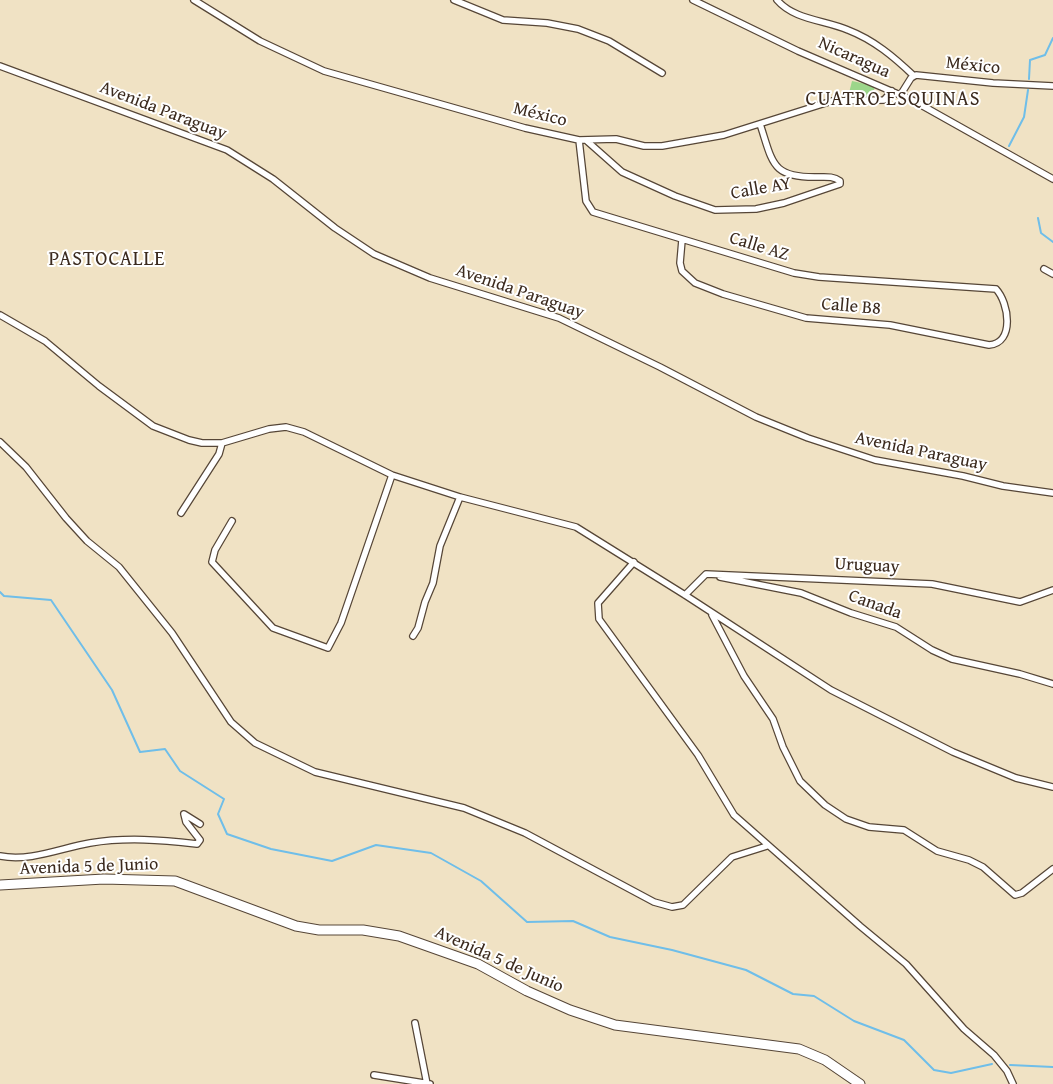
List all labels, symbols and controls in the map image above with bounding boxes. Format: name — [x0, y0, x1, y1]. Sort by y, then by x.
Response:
street label: Nicaragua — [815, 33, 893, 83]
street label: México — [945, 52, 1001, 80]
street label: Avenida Paraguay — [96, 77, 230, 145]
district label: CUATRO ESQUINAS — [804, 88, 982, 112]
street label: México — [511, 98, 569, 132]
street label: Calle AY — [729, 173, 793, 205]
street label: Calle AZ — [727, 228, 791, 266]
district label: PASTOCALLE — [47, 248, 167, 272]
street label: Avenida Paraguay — [453, 260, 587, 324]
street label: Calle B8 — [820, 294, 882, 320]
street label: Avenida Paraguay — [853, 427, 989, 477]
street label: Uruguay — [834, 554, 900, 578]
street label: Canada — [845, 585, 905, 625]
street label: Avenida 5 de Junio — [19, 854, 159, 880]
street label: Avenida 5 de Junio — [431, 922, 567, 998]

